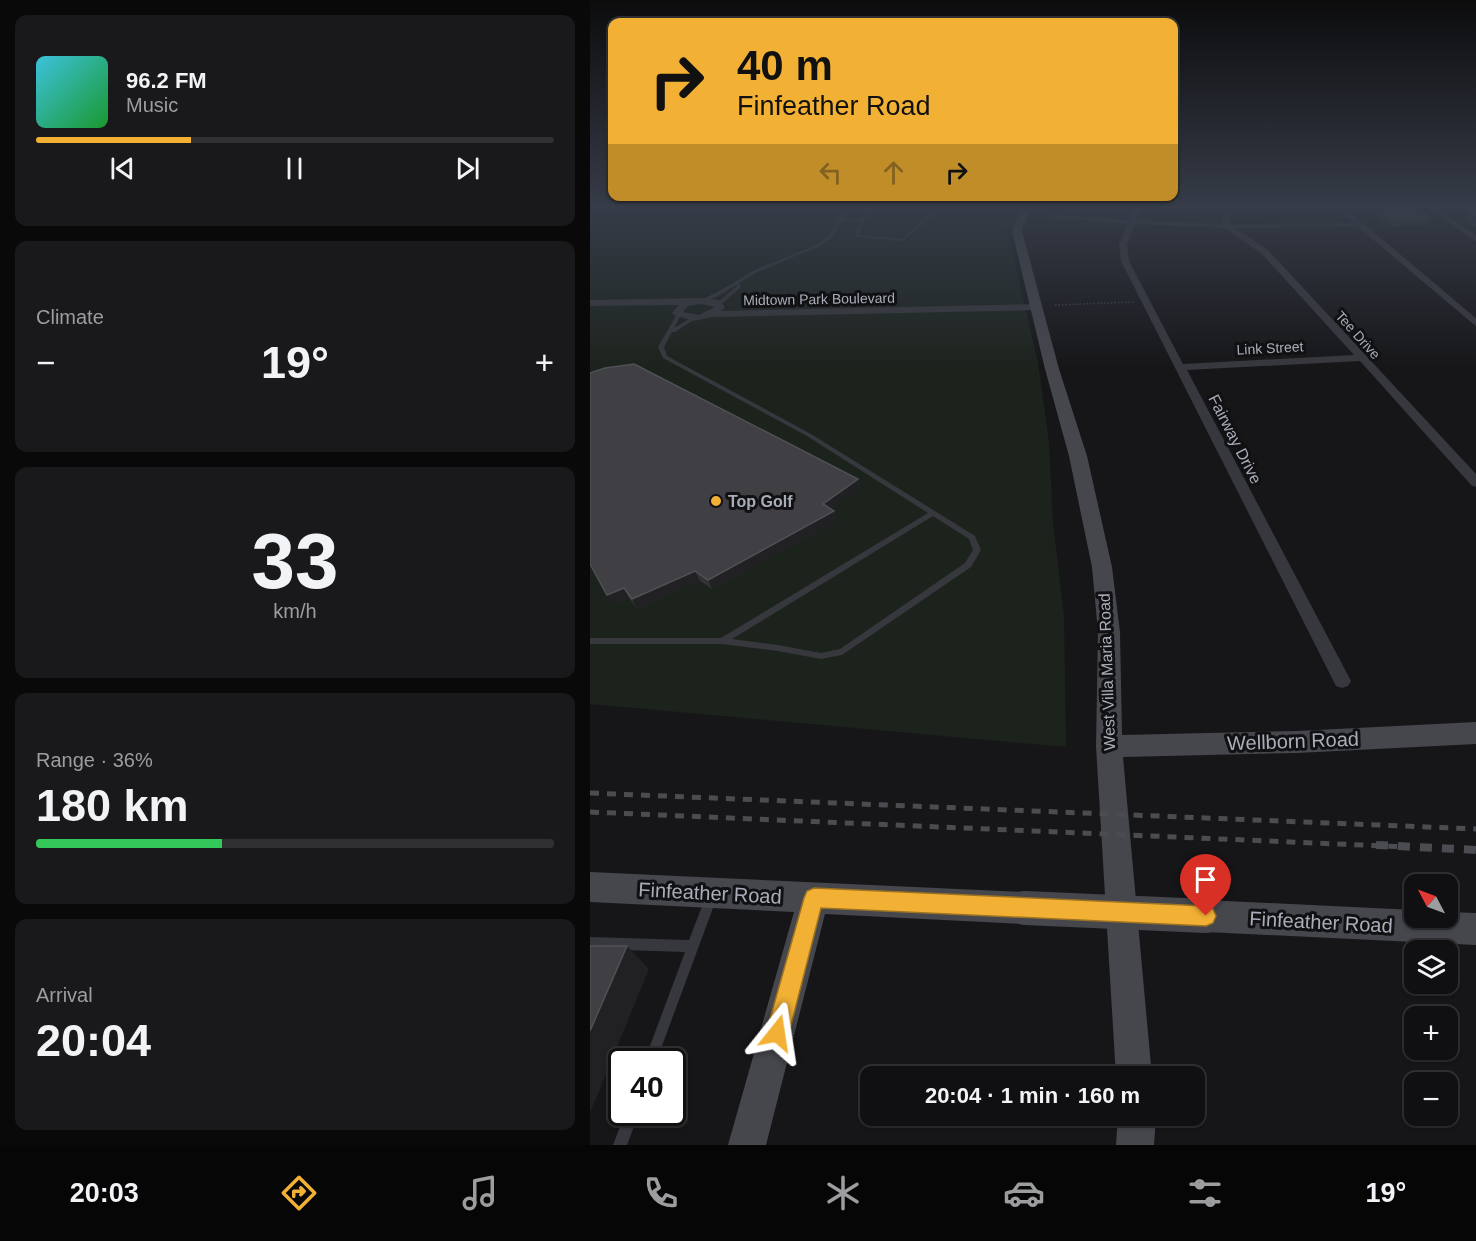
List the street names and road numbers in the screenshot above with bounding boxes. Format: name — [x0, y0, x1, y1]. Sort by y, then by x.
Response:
street label: Midtown Park Boulevard — [743, 290, 895, 308]
street label: Tee Drive — [1332, 308, 1384, 362]
street label: Link Street — [1236, 338, 1304, 358]
street label: Fairway Drive — [1205, 392, 1265, 487]
street label: West Villa Maria Road — [1096, 593, 1118, 751]
street label: Wellborn Road — [1227, 728, 1359, 754]
street label: Finfeather Road — [638, 878, 782, 908]
street label: Finfeather Road — [1249, 907, 1393, 937]

